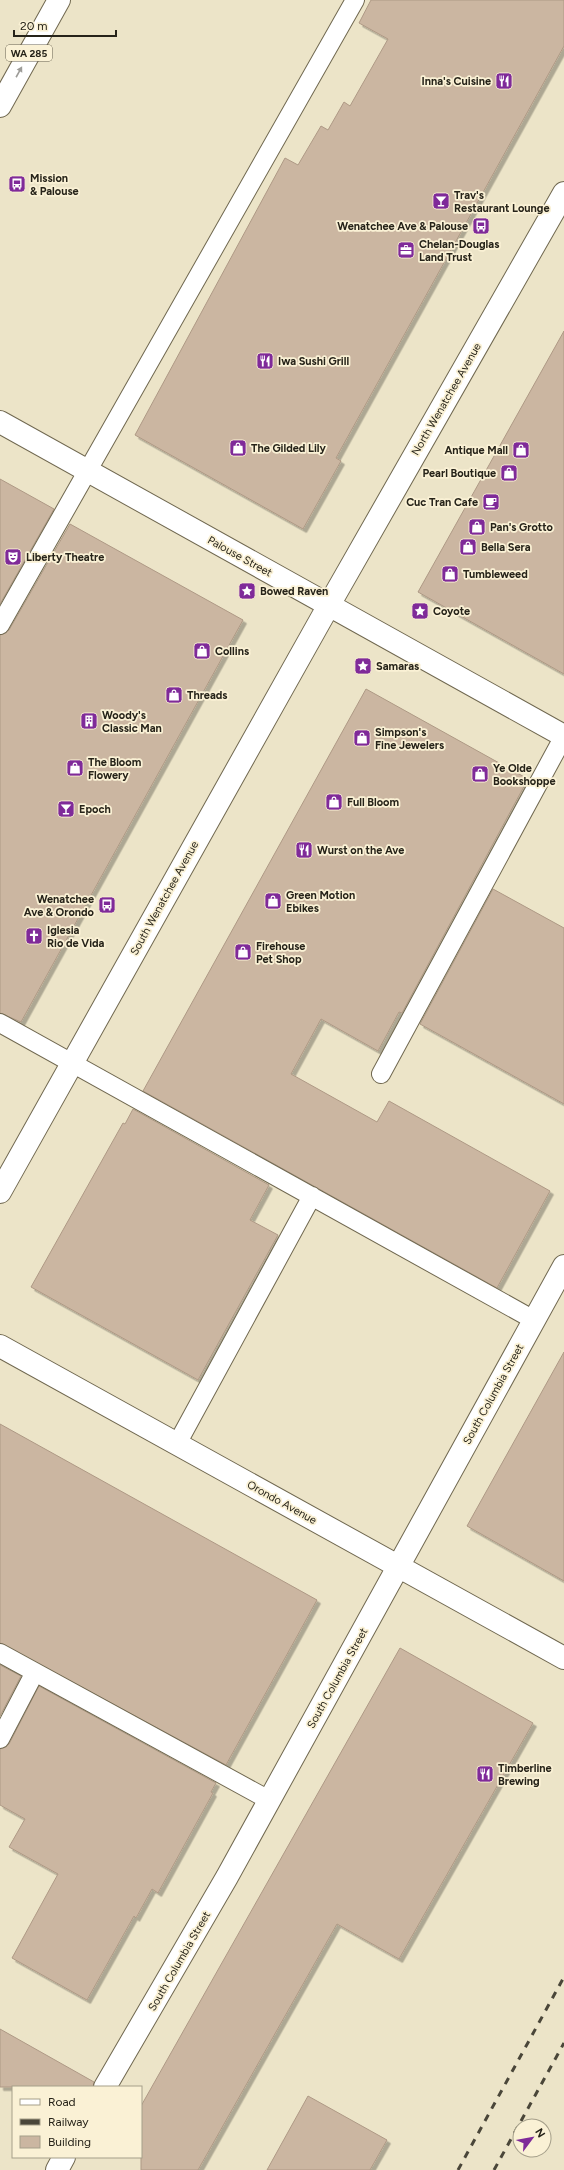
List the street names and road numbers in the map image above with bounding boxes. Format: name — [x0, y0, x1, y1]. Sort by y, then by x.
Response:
road number: WA 285 — [6, 45, 52, 61]
street label: North Wenatchee Avenue — [409, 341, 484, 458]
street label: Palouse Street — [205, 533, 274, 579]
street label: South Wenatchee Avenue — [128, 839, 201, 958]
street label: South Columbia Street — [460, 1342, 526, 1447]
street label: Orondo Avenue — [245, 1478, 319, 1527]
street label: South Columbia Street — [304, 1626, 370, 1731]
street label: South Columbia Street — [146, 1909, 213, 2013]

